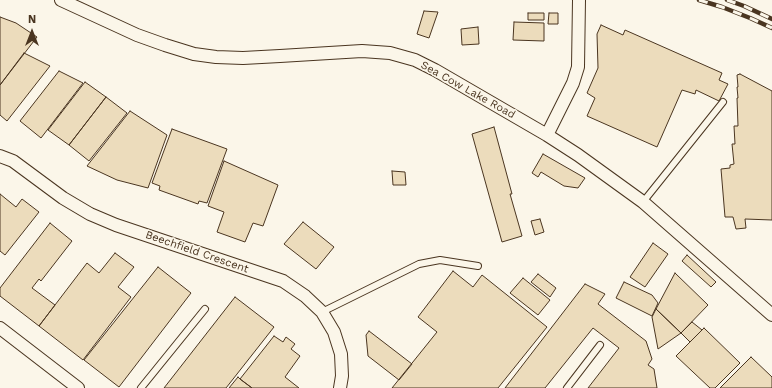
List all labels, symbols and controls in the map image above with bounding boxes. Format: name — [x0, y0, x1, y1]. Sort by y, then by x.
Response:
north arrow — [12, 12, 52, 52]
text: N — [28, 13, 36, 26]
street label: Sea Cow Lake Road — [418, 59, 518, 121]
street label: Beechfield Crescent — [144, 228, 250, 276]

